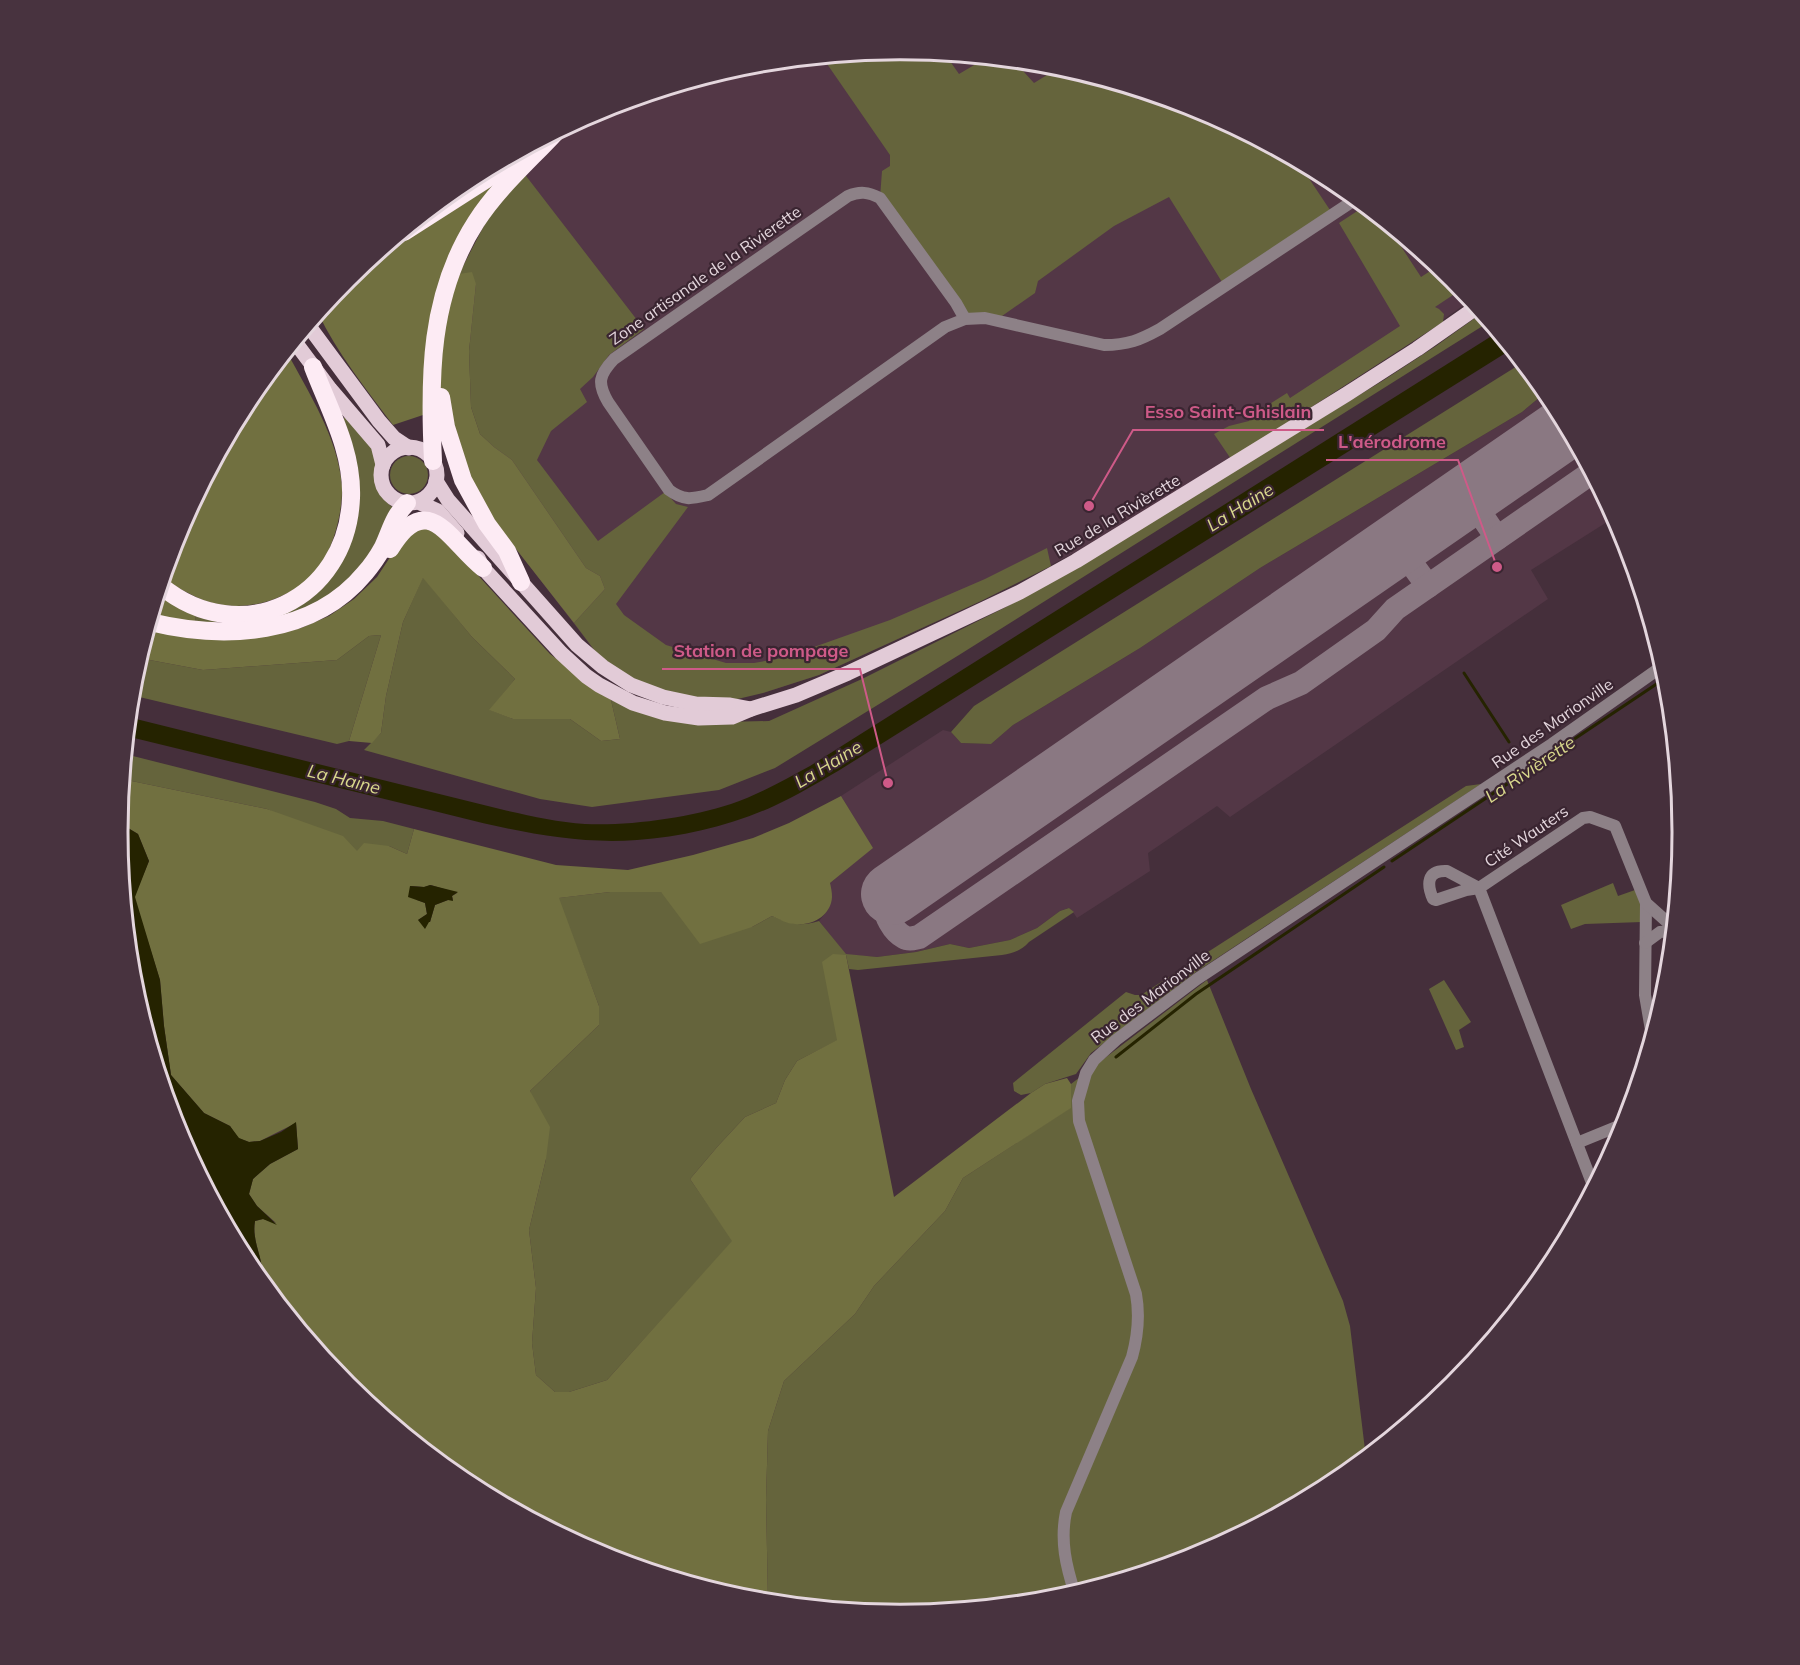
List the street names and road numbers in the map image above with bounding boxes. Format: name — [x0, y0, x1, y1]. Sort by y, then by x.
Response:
street label: Zone artisanale de la Rivierette — [605, 201, 805, 349]
street label: Rue de la Rivièrette — [1050, 470, 1184, 560]
street label: Rue des Marionville — [1487, 674, 1617, 772]
street label: Cité Wauters — [1480, 801, 1572, 871]
street label: Rue des Marionville — [1087, 945, 1213, 1047]

